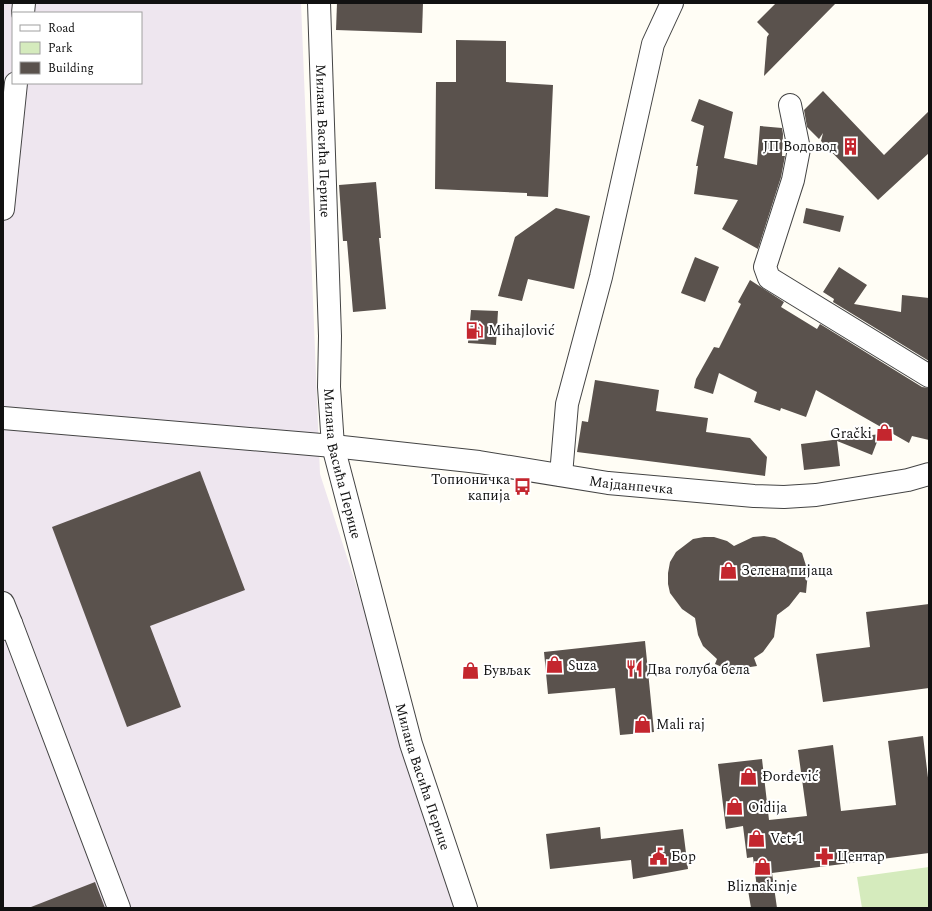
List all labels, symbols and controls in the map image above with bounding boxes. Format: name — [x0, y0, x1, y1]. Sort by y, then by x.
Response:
legend — [12, 12, 142, 84]
text: Road — [48, 19, 75, 38]
text: Park — [48, 39, 73, 58]
text: Building — [48, 59, 94, 78]
street label: Милана Васића Перице — [311, 64, 337, 218]
place label: ЈП Водовод — [763, 136, 837, 157]
building icon: ЈП Водовод — [840, 136, 860, 156]
fuel station icon: Mihajlović — [465, 320, 485, 340]
place label: Mihajlović — [488, 320, 555, 341]
street label: Милана Васића Перице — [319, 387, 367, 541]
place label: Grački — [830, 423, 872, 444]
shop icon: Grački — [875, 423, 895, 443]
place label: Топионичка капија — [431, 469, 510, 506]
street label: Мајданпечка — [588, 470, 674, 499]
bus stop icon: Топионичка капија — [513, 477, 533, 497]
shop icon: Зелена пијаца — [718, 560, 738, 580]
place label: Зелена пијаца — [741, 560, 833, 581]
shop icon: Suza — [545, 655, 565, 675]
place label: Suza — [568, 655, 597, 676]
restaurant icon: Два голуба бела — [624, 659, 644, 679]
place label: Два голуба бела — [647, 659, 750, 680]
shop icon: Бувљак — [460, 660, 480, 680]
place label: Бувљак — [483, 660, 531, 681]
street label: Милана Васића Перице — [390, 701, 456, 853]
shop icon: Mali raj — [633, 714, 653, 734]
place label: Mali raj — [656, 714, 705, 735]
shop icon: Đorđević — [739, 766, 759, 786]
place label: Đorđević — [762, 766, 819, 787]
shop icon: Oidija — [725, 797, 745, 817]
place label: Oidija — [748, 797, 787, 818]
shop icon: Vet-1 — [747, 828, 767, 848]
place label: Vet-1 — [770, 828, 803, 849]
public building icon: Бор — [648, 846, 668, 866]
place label: Бор — [671, 846, 696, 867]
pharmacy icon: Центар — [814, 846, 834, 866]
place label: Центар — [837, 846, 885, 867]
shop icon: Bliznakinje — [752, 856, 772, 876]
place label: Bliznakinje — [727, 876, 797, 897]

